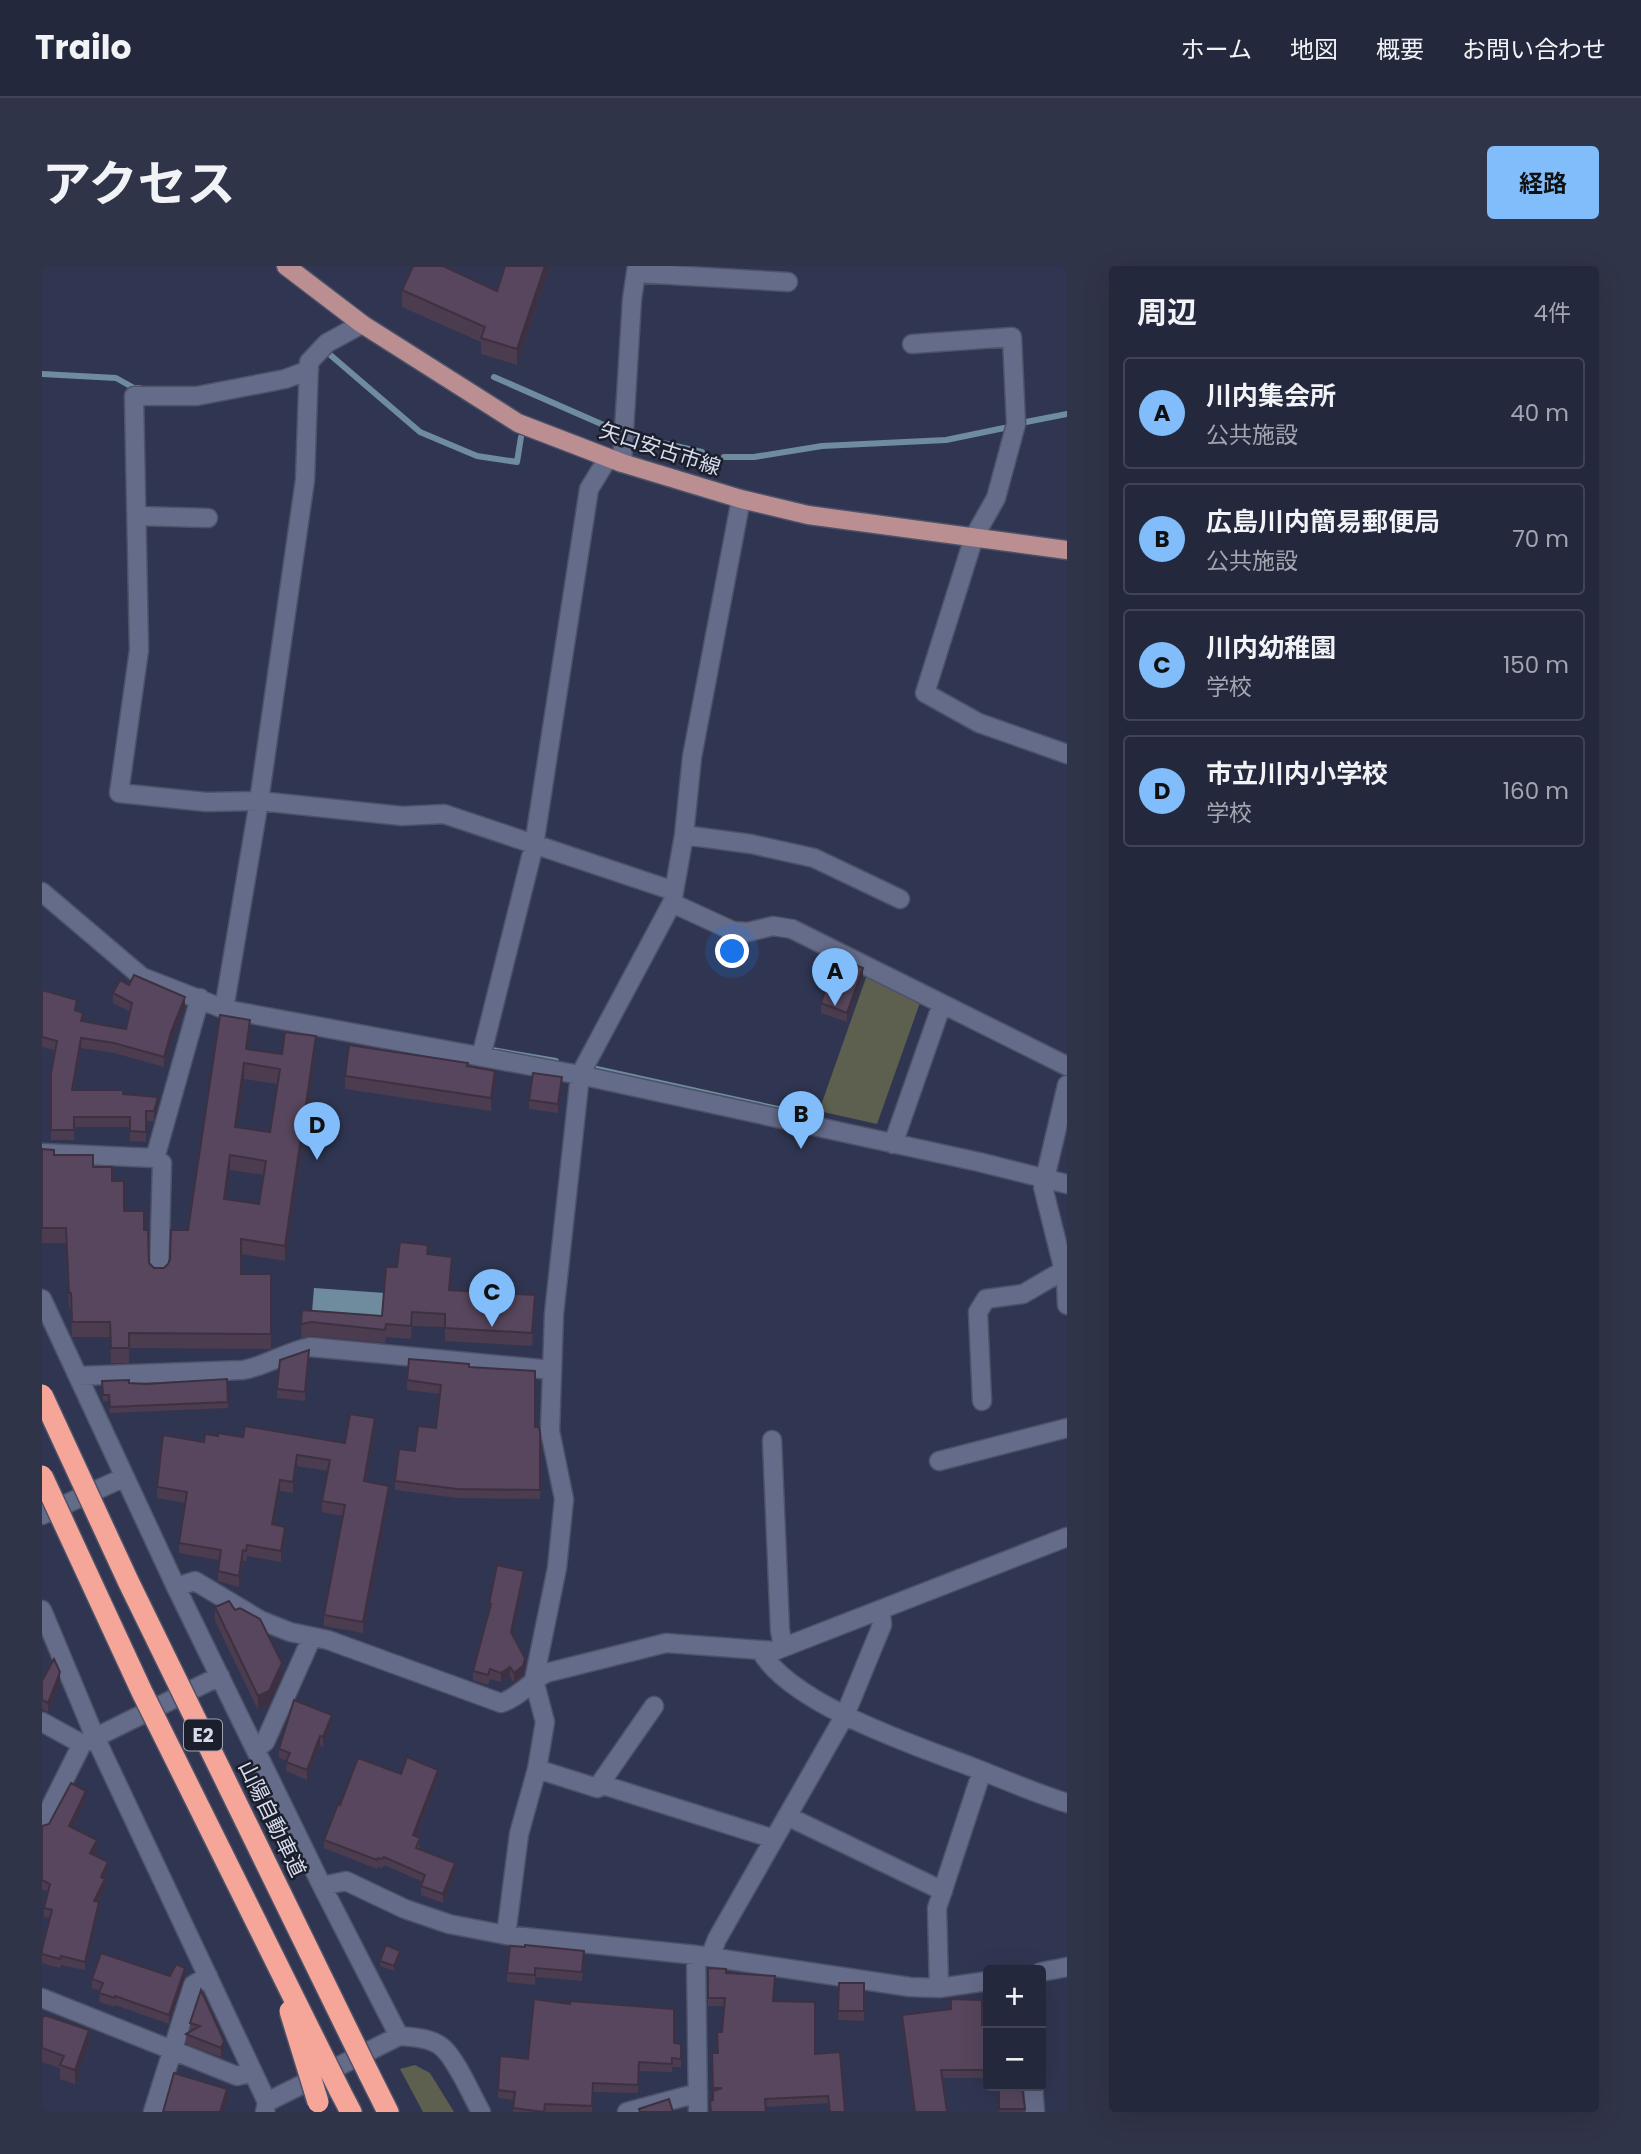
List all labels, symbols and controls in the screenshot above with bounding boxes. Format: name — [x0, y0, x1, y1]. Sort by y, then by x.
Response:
text: Trailo — [35, 24, 132, 71]
text: ホーム — [1181, 33, 1252, 66]
text: 地図 — [1290, 33, 1338, 66]
text: 概要 — [1376, 33, 1424, 66]
text: お問い合わせ — [1462, 33, 1606, 66]
button: 経路 — [1487, 146, 1599, 219]
text: アクセス — [42, 150, 236, 218]
text: 周辺 — [1137, 291, 1197, 334]
text: 4件 — [1534, 297, 1571, 329]
text: 川内集会所 — [1206, 378, 1336, 414]
text: A — [1154, 397, 1170, 429]
text: 40 m — [1510, 397, 1569, 429]
street label: 矢口安古市線 — [596, 415, 725, 482]
text: 公共施設 — [1206, 419, 1298, 451]
text: 広島川内簡易郵便局 — [1206, 504, 1440, 540]
text: B — [1154, 523, 1170, 555]
text: 70 m — [1512, 523, 1569, 555]
text: 公共施設 — [1206, 545, 1298, 577]
text: 川内幼稚園 — [1206, 630, 1336, 666]
text: C — [1153, 649, 1171, 681]
text: 150 m — [1503, 649, 1569, 681]
text: 学校 — [1206, 671, 1252, 703]
text: 市立川内小学校 — [1206, 756, 1388, 792]
text: D — [1154, 775, 1170, 807]
text: 160 m — [1503, 775, 1569, 807]
text: 学校 — [1206, 797, 1252, 829]
your location — [715, 934, 749, 968]
pin: A — [812, 948, 858, 1006]
pin: B — [778, 1091, 824, 1149]
pin: D — [294, 1102, 340, 1160]
pin: C — [469, 1269, 515, 1327]
road number: E2 — [184, 1720, 222, 1750]
street label: 山陽自動車道 — [232, 1756, 313, 1882]
map controls — [983, 1965, 1046, 2091]
button: + — [983, 1965, 1046, 2028]
button: − — [983, 2028, 1046, 2091]

